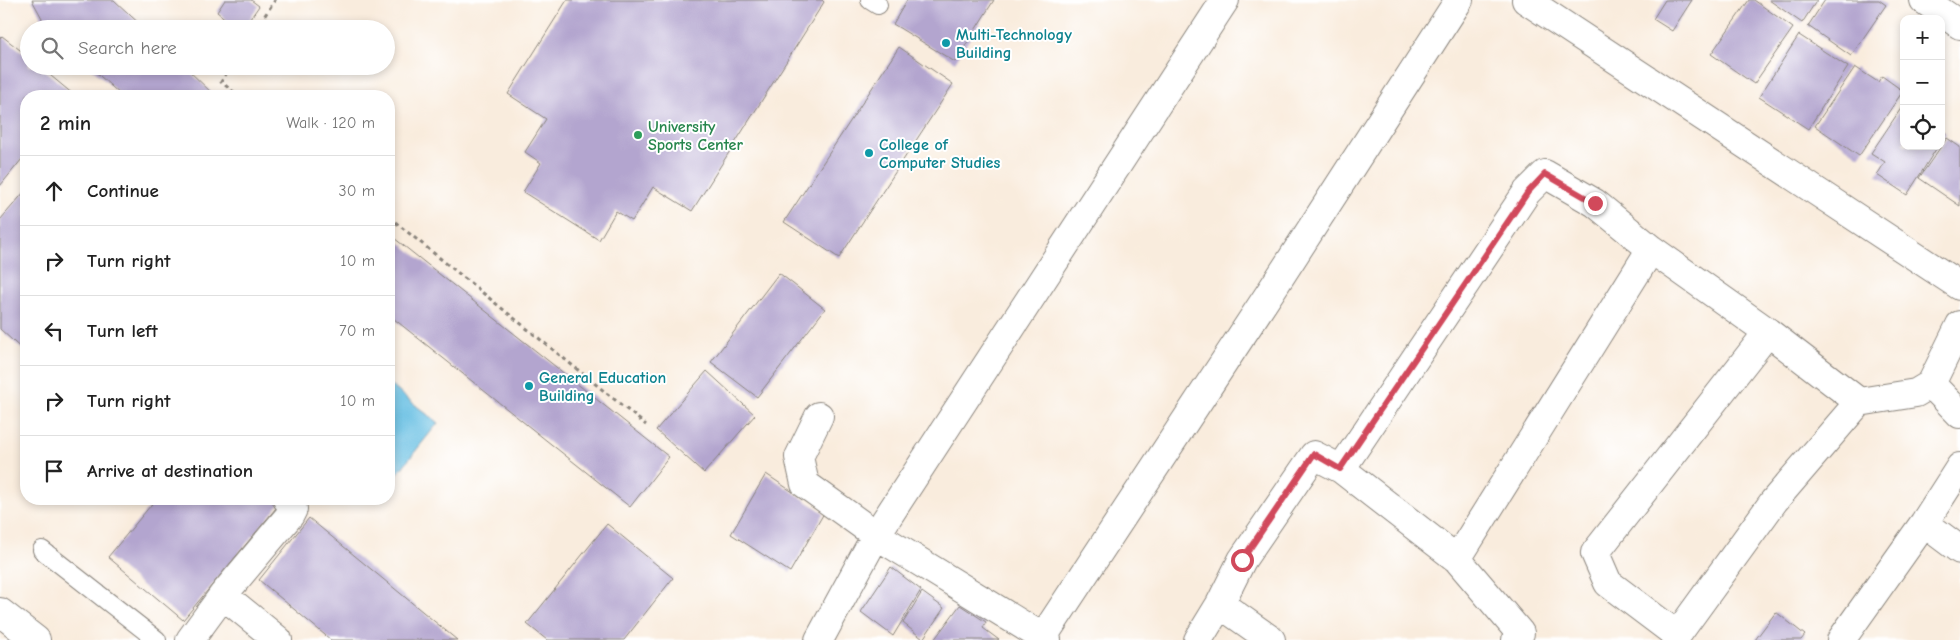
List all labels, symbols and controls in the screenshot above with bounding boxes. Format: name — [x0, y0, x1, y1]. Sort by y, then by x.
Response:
map controls — [1900, 15, 1945, 150]
button: + — [1900, 15, 1945, 60]
search box — [20, 20, 395, 75]
place label: Multi-Technology Building — [956, 26, 1072, 62]
icon: search — [38, 34, 66, 62]
text: Search here — [78, 37, 177, 59]
marker: Multi-Technology Building — [940, 37, 952, 49]
button: − — [1900, 60, 1945, 105]
button: locate — [1900, 105, 1945, 150]
text: 2 min — [40, 111, 91, 135]
text: Walk · 120 m — [286, 114, 375, 132]
place label: University Sports Center — [648, 118, 743, 154]
marker: University Sports Center — [632, 129, 644, 141]
place label: College of Computer Studies — [879, 136, 1000, 172]
marker: College of Computer Studies — [863, 147, 875, 159]
icon: ahead — [40, 177, 68, 205]
text: Continue — [87, 180, 159, 202]
text: 30 m — [339, 182, 375, 200]
route end — [1584, 192, 1607, 215]
icon: right — [40, 247, 68, 275]
text: Turn right — [87, 250, 171, 272]
text: 10 m — [340, 252, 375, 270]
icon: left — [40, 317, 68, 345]
text: Turn left — [87, 320, 158, 342]
text: 70 m — [339, 322, 375, 340]
place label: General Education Building — [539, 369, 666, 405]
marker: General Education Building — [523, 380, 535, 392]
icon: right — [40, 387, 68, 415]
text: Turn right — [87, 390, 171, 412]
text: 10 m — [340, 392, 375, 410]
icon: arrive — [40, 457, 68, 485]
text: Arrive at destination — [87, 460, 253, 482]
route start — [1231, 549, 1254, 572]

